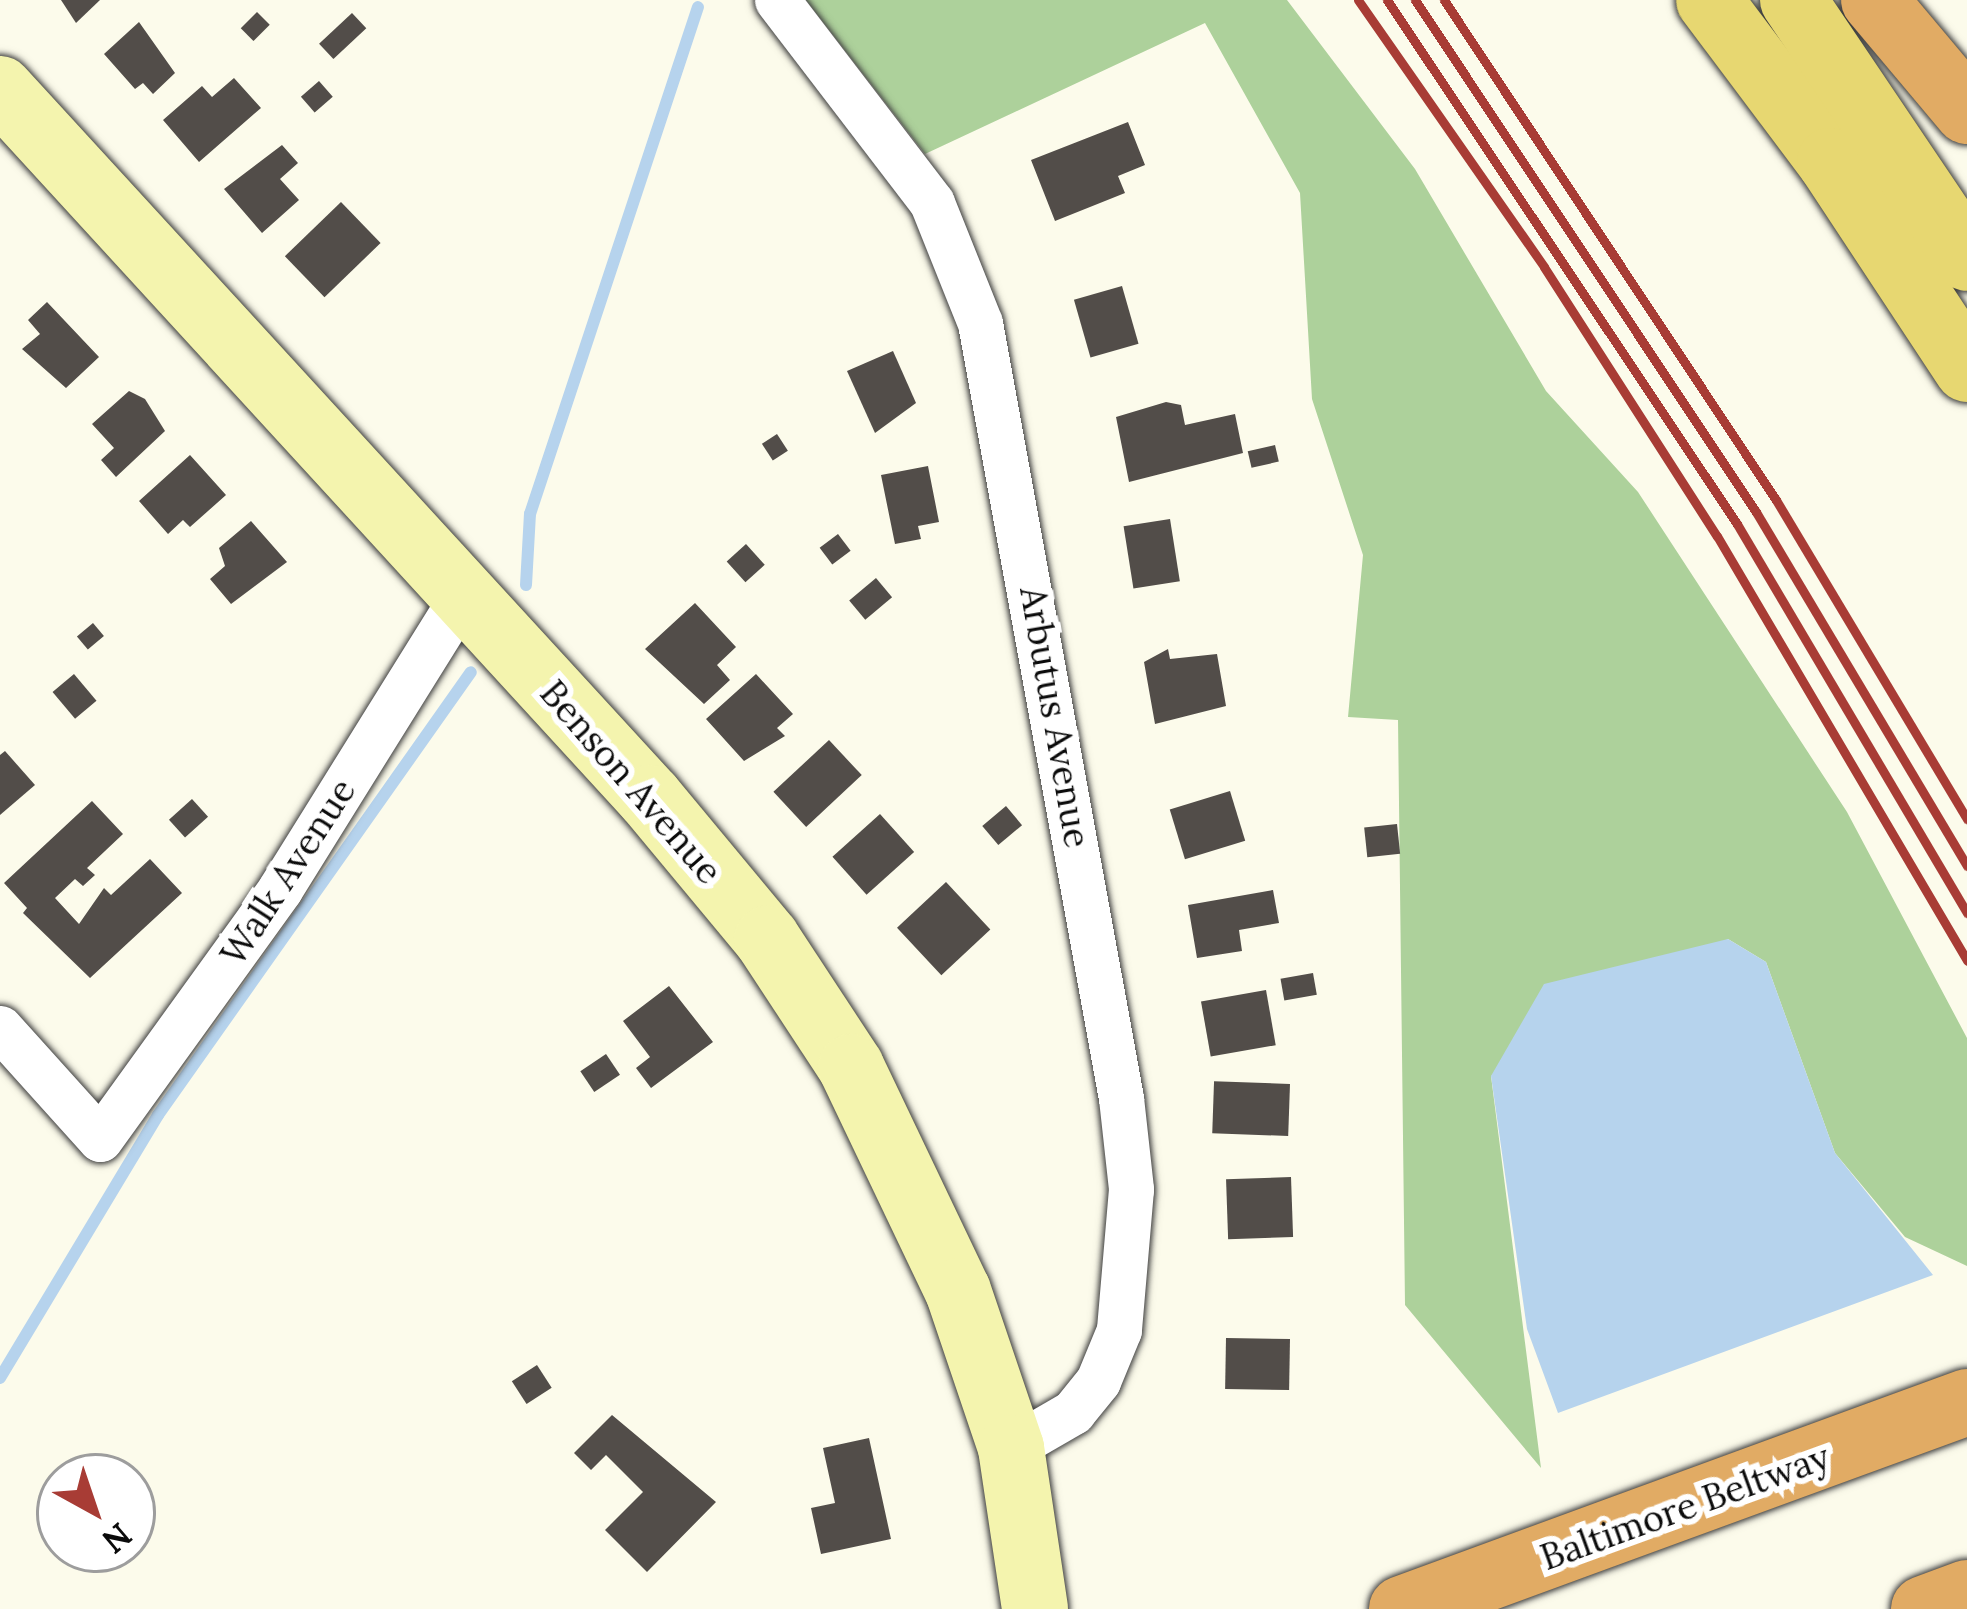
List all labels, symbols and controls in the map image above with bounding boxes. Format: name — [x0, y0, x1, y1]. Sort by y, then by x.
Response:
street label: Arbutus Avenue — [1011, 583, 1099, 851]
street label: Benson Avenue — [531, 672, 731, 892]
street label: Walk Avenue — [212, 771, 364, 973]
street label: Baltimore Beltway — [1535, 1435, 1835, 1579]
north arrow — [36, 1453, 156, 1573]
text: N — [94, 1514, 140, 1563]

